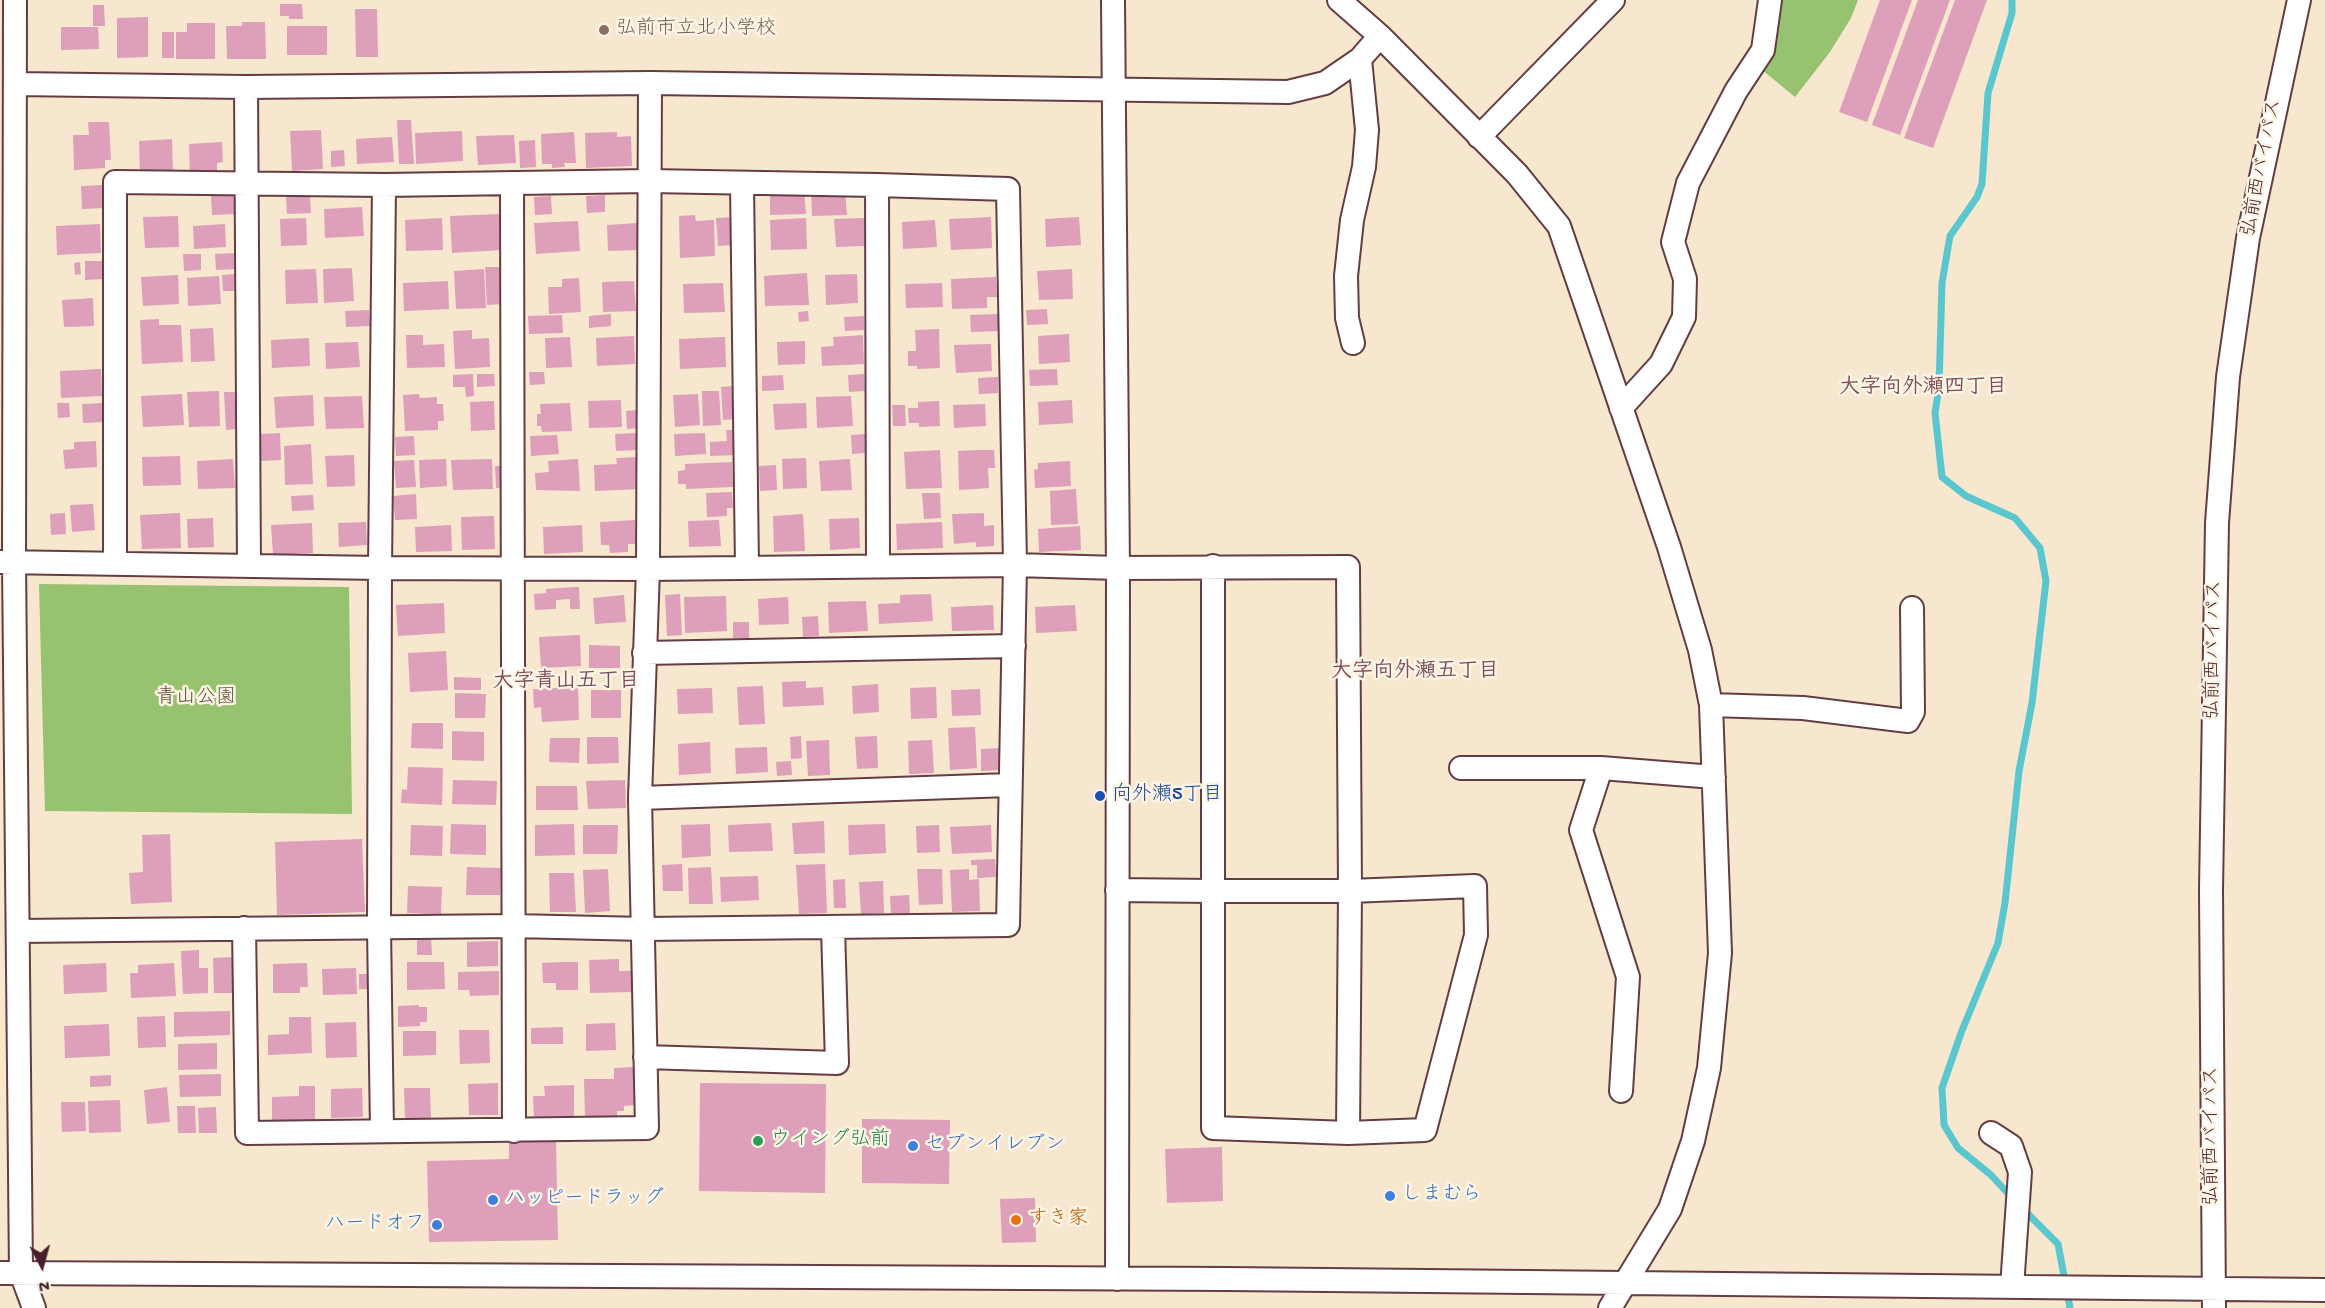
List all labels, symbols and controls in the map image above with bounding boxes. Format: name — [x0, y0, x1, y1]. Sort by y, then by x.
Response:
place label: 弘前市立北小学校 — [616, 18, 776, 42]
marker: 弘前市立北小学校 — [597, 23, 611, 37]
street label: 弘前西バイパス — [2238, 97, 2288, 239]
district label: 大字向外瀬四丁目 — [1839, 376, 2007, 402]
street label: 弘前西バイパス — [2202, 580, 2228, 720]
district label: 大字向外瀬五丁目 — [1331, 660, 1499, 686]
district label: 大字青山五丁目 — [493, 670, 639, 696]
park label: 青山公園 — [156, 687, 236, 711]
place label: 向外瀬5丁目 — [1112, 784, 1223, 808]
marker: 向外瀬5丁目 — [1093, 789, 1107, 803]
street label: 弘前西バイパス — [2201, 1066, 2225, 1206]
place label: ウイング弘前 — [770, 1129, 890, 1153]
marker: ウイング弘前 — [751, 1134, 765, 1148]
place label: セブンイレブン — [925, 1134, 1065, 1158]
marker: セブンイレブン — [906, 1139, 920, 1153]
place label: しまむら — [1402, 1184, 1482, 1208]
place label: ハッピードラッグ — [505, 1188, 664, 1212]
marker: しまむら — [1383, 1189, 1397, 1203]
marker: ハッピードラッグ — [486, 1193, 500, 1207]
place label: すき家 — [1028, 1208, 1088, 1232]
place label: ハードオフ — [325, 1213, 425, 1237]
marker: すき家 — [1009, 1213, 1023, 1227]
marker: ハードオフ — [430, 1218, 444, 1232]
north arrow — [12, 1236, 72, 1296]
text: N — [38, 1274, 50, 1294]

